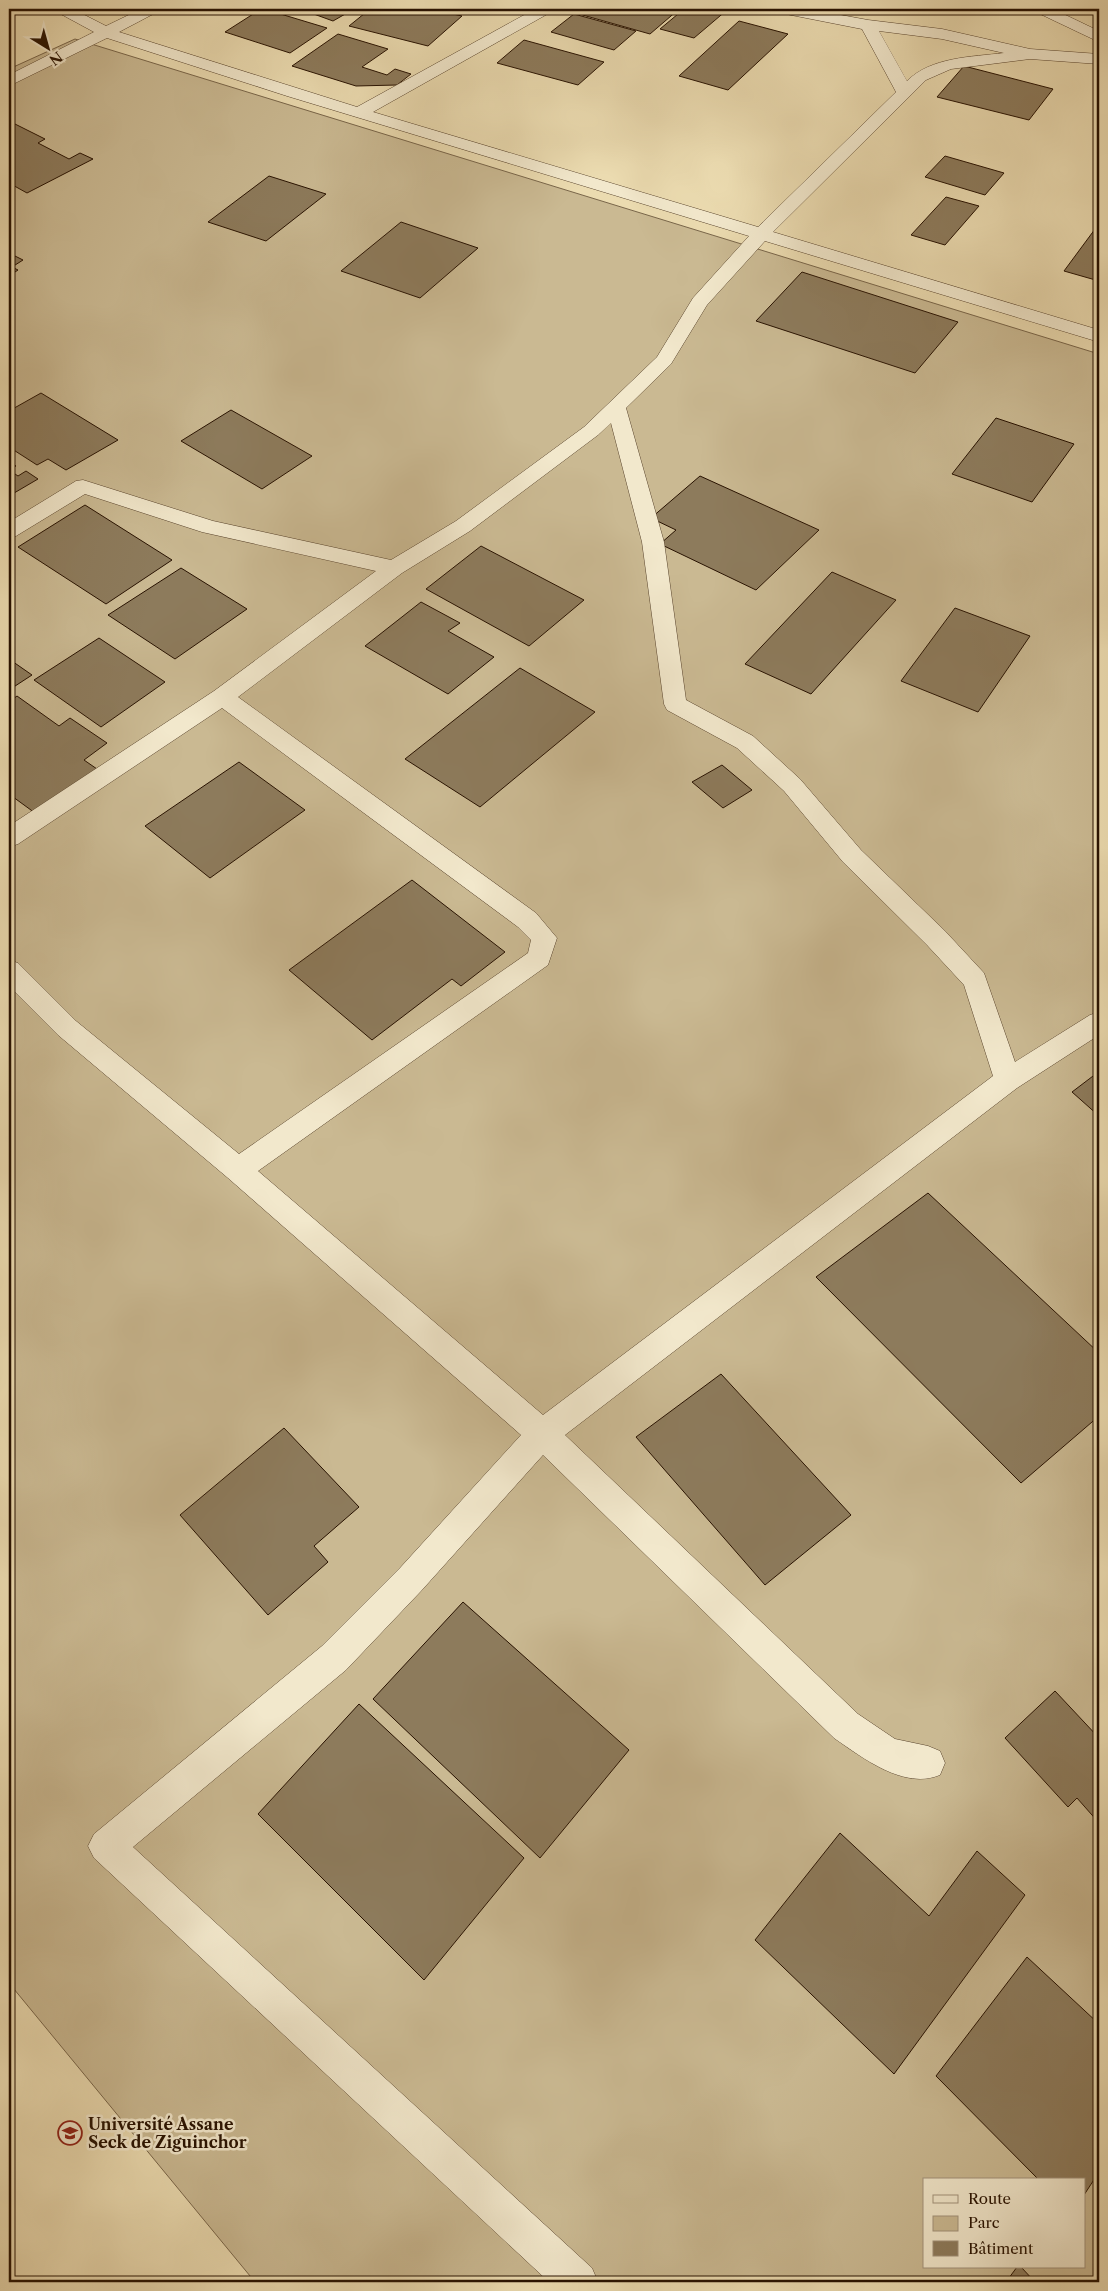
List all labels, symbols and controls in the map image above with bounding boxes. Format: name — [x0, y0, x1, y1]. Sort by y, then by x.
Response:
north arrow — [22, 22, 72, 72]
text: N — [46, 48, 66, 69]
place label: Université Assane Seck de Ziguinchor — [88, 2114, 247, 2152]
school or university icon: Université Assane Seck de Ziguinchor — [57, 2120, 83, 2146]
legend — [923, 2178, 1086, 2268]
text: Route — [968, 2189, 1011, 2208]
text: Parc — [968, 2213, 1000, 2232]
text: Bâtiment — [968, 2239, 1034, 2258]

